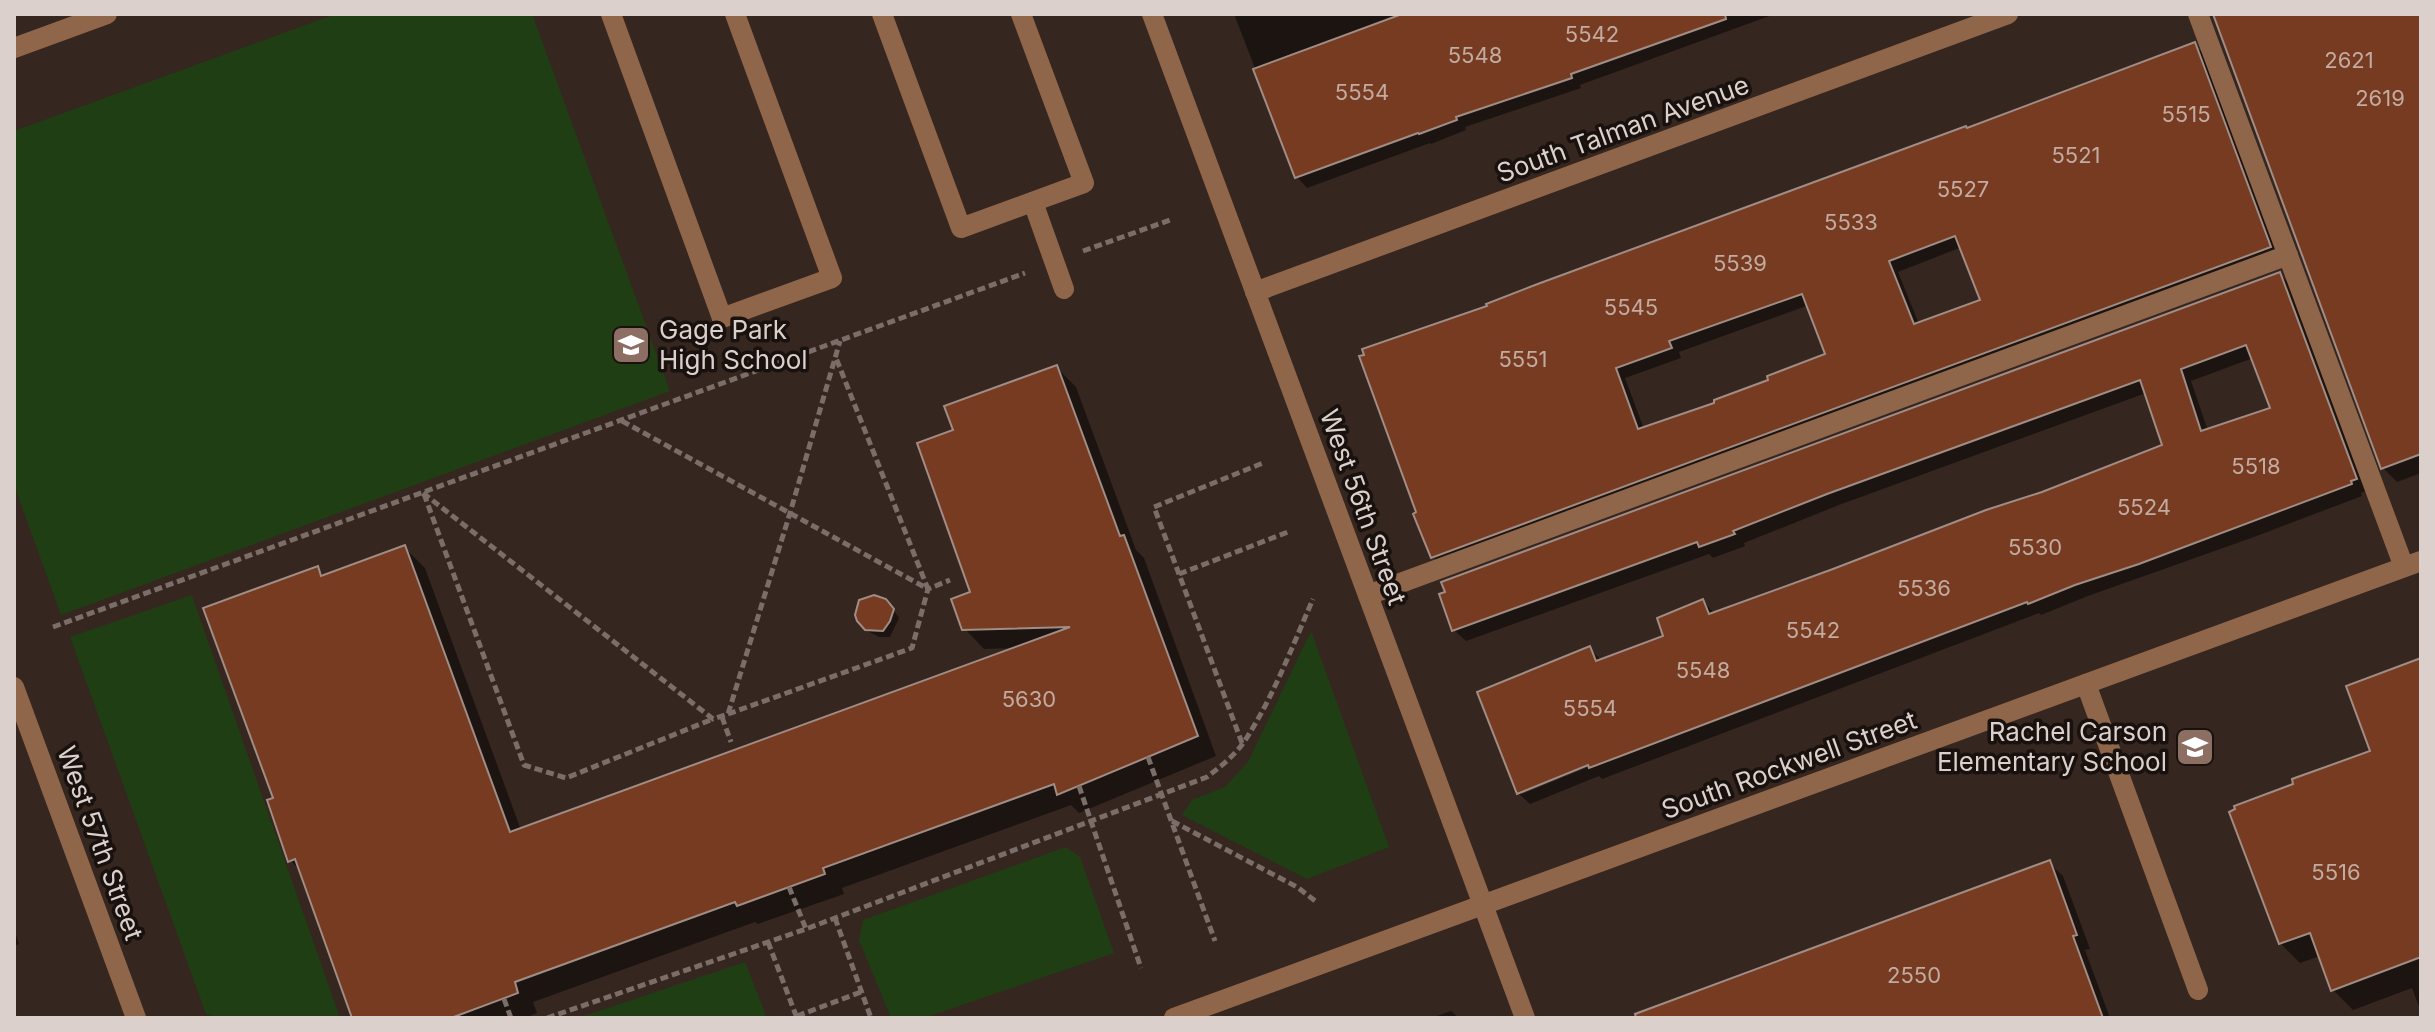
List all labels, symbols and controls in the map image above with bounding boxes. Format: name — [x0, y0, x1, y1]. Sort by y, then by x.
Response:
house number: 5542 — [1565, 21, 1619, 47]
house number: 5548 — [1448, 42, 1502, 68]
house number: 2621 — [2324, 47, 2374, 73]
street label: South Talman Avenue — [1493, 68, 1753, 189]
house number: 5554 — [1335, 79, 1389, 105]
house number: 2619 — [2355, 85, 2405, 111]
house number: 5515 — [2161, 101, 2211, 127]
house number: 5521 — [2051, 142, 2101, 168]
house number: 5527 — [1937, 176, 1989, 202]
house number: 5533 — [1824, 209, 1878, 235]
house number: 5539 — [1713, 250, 1767, 276]
house number: 5545 — [1604, 294, 1658, 320]
place label: Gage Park High School — [659, 314, 808, 375]
school or university icon: Gage Park High School — [610, 324, 652, 366]
house number: 5551 — [1498, 346, 1548, 372]
street label: West 56th Street — [1314, 405, 1413, 609]
house number: 5518 — [2231, 453, 2281, 479]
house number: 5524 — [2117, 494, 2171, 520]
house number: 5530 — [2008, 534, 2062, 560]
house number: 5536 — [1897, 575, 1951, 601]
house number: 5542 — [1786, 617, 1840, 643]
house number: 5548 — [1676, 657, 1730, 683]
house number: 5630 — [1002, 686, 1056, 712]
house number: 5554 — [1563, 695, 1617, 721]
street label: South Rockwell Street — [1657, 704, 1921, 825]
place label: Rachel Carson Elementary School — [1937, 716, 2167, 777]
school or university icon: Rachel Carson Elementary School — [2174, 726, 2216, 768]
street label: West 57th Street — [51, 742, 150, 944]
house number: 5516 — [2311, 859, 2361, 885]
house number: 2550 — [1887, 962, 1941, 988]

